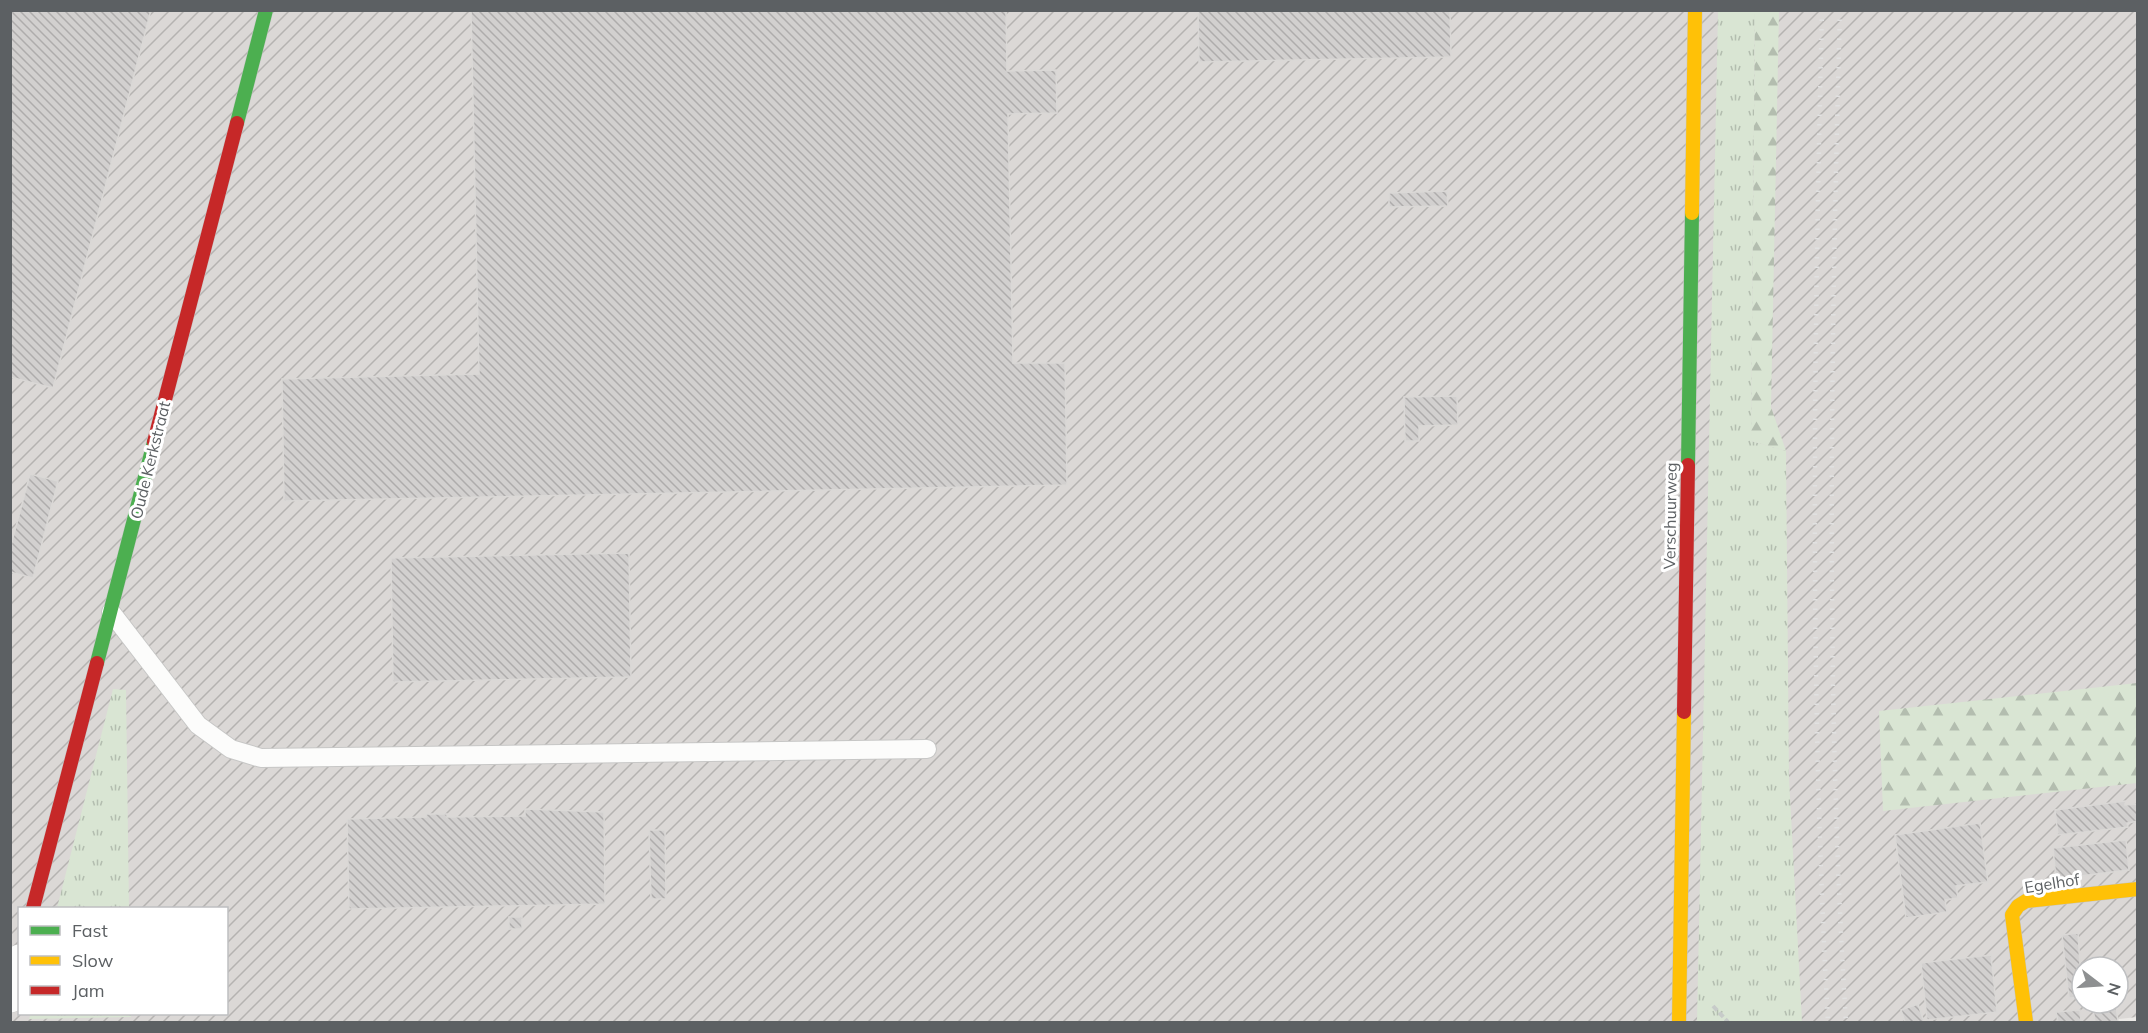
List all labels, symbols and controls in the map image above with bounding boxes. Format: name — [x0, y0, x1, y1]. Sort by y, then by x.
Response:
street label: Oude Kerkstraat — [126, 399, 174, 521]
street label: Verschuurweg — [1659, 462, 1681, 570]
street label: Egelhof — [2023, 869, 2081, 897]
legend — [18, 907, 228, 1015]
text: Fast — [72, 919, 108, 942]
text: Slow — [72, 949, 114, 972]
north arrow — [2070, 955, 2130, 1015]
text: Jam — [72, 979, 105, 1002]
text: N — [2103, 981, 2126, 998]

